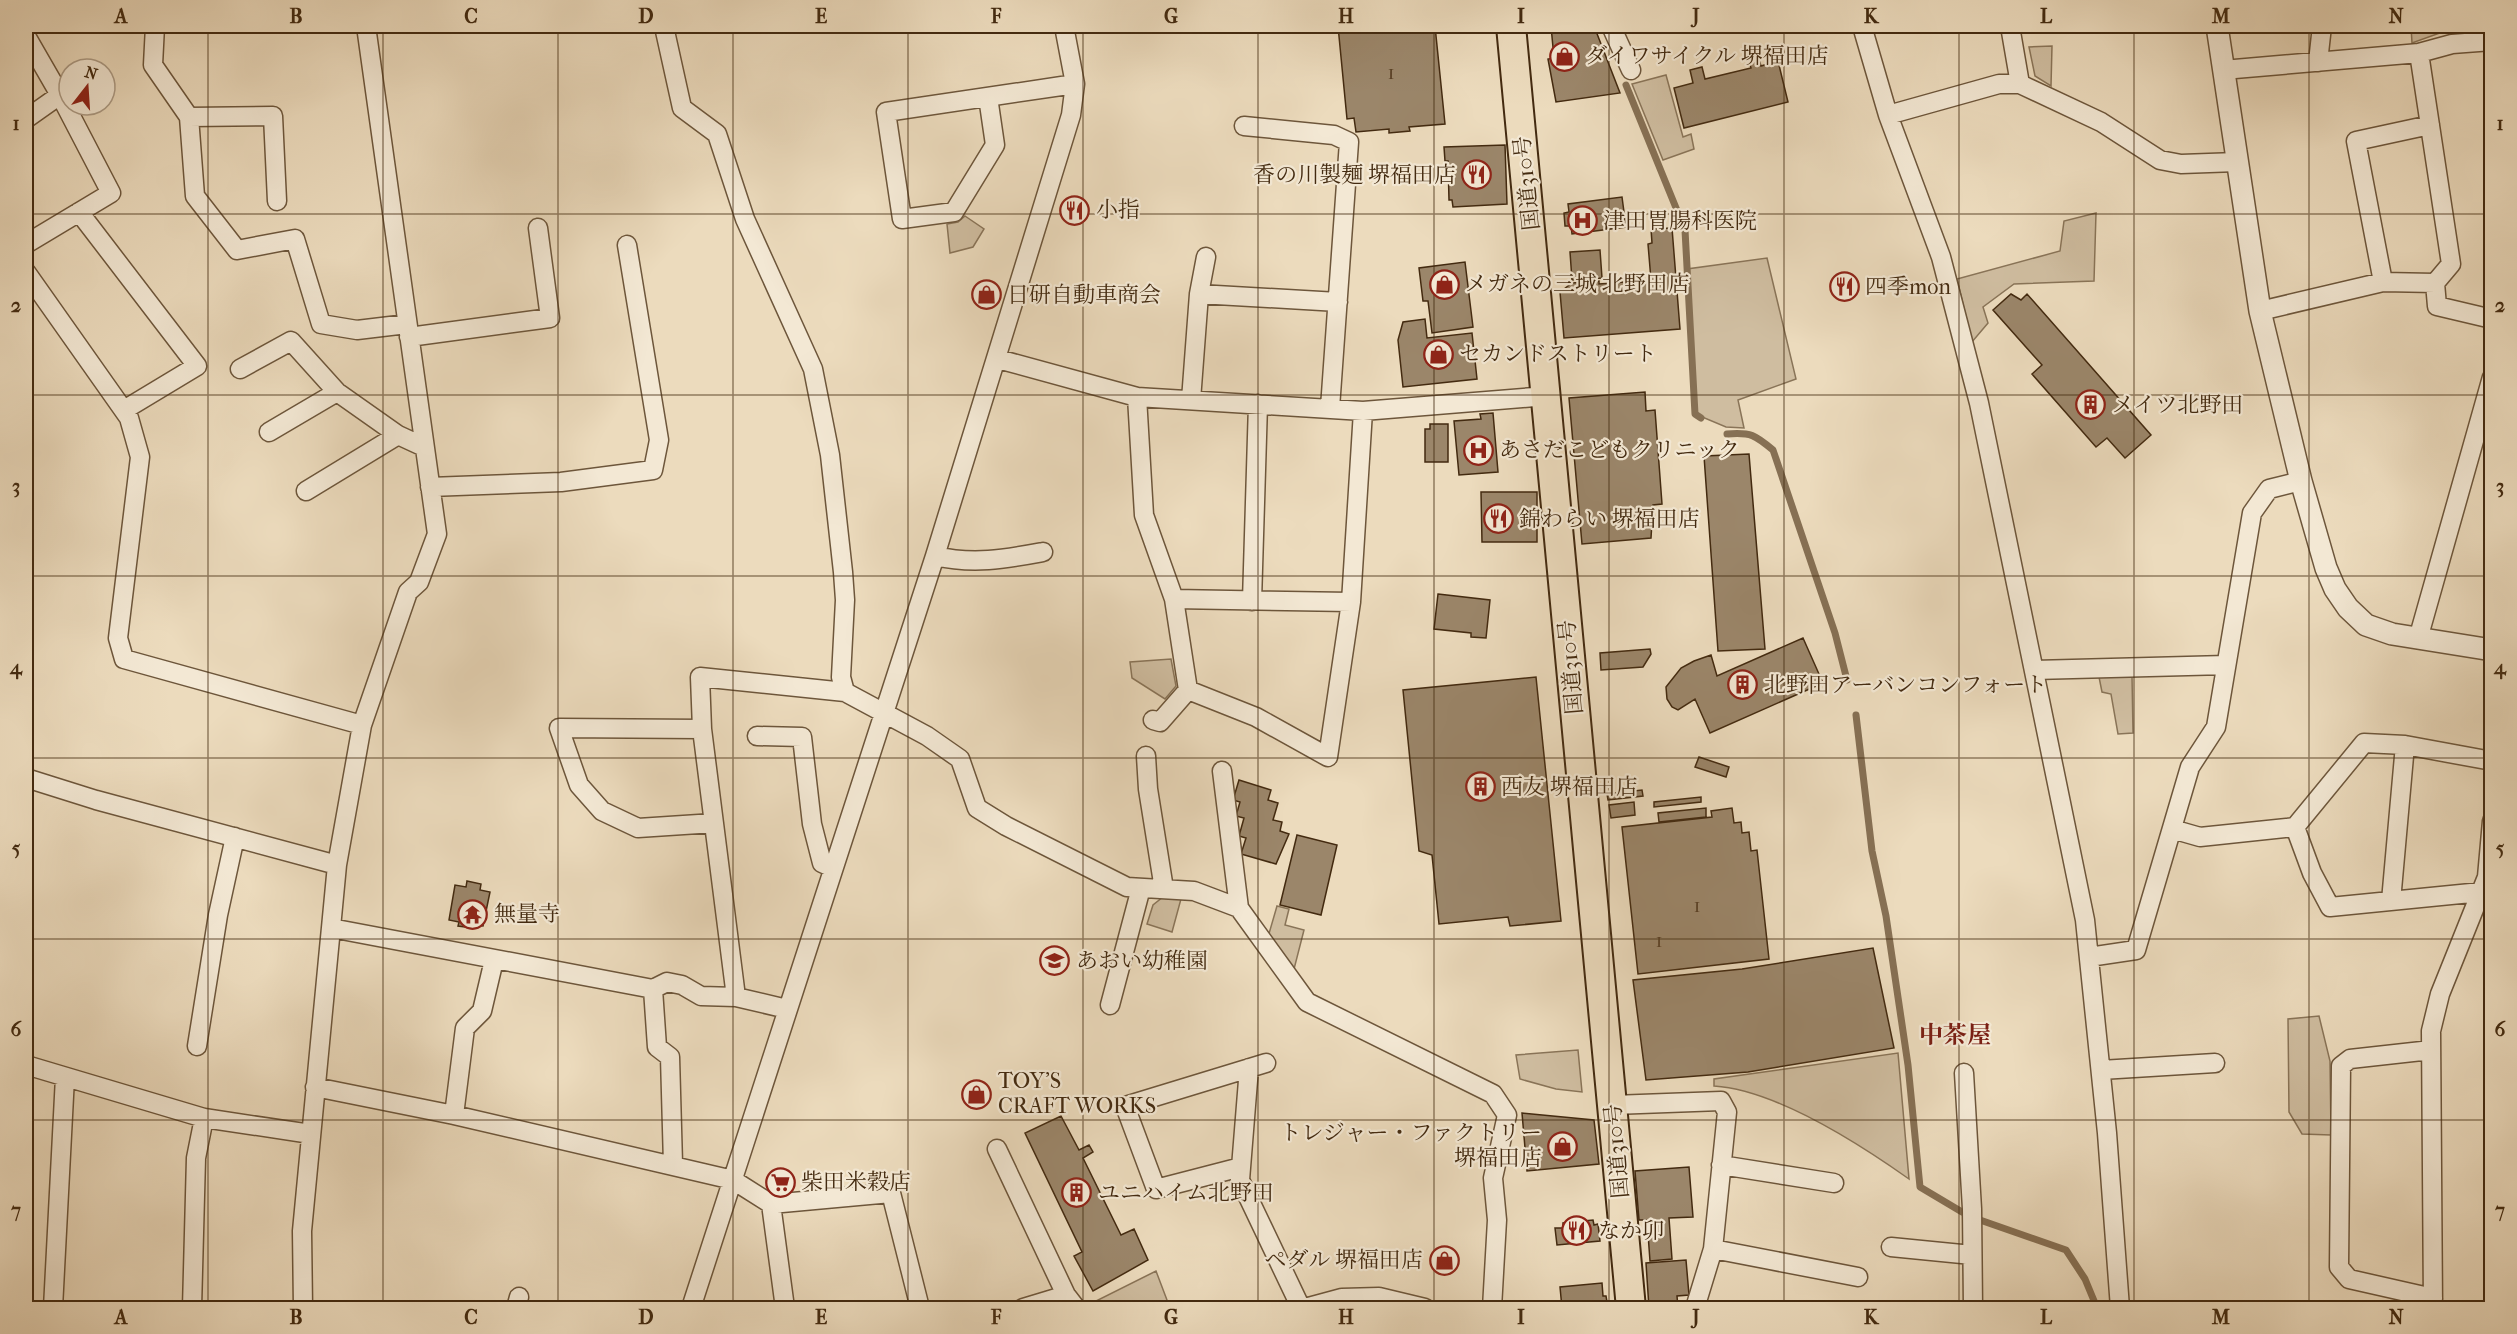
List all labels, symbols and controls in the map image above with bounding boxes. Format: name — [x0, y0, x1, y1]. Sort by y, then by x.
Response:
text: A — [113, 5, 129, 28]
text: B — [289, 5, 303, 28]
text: C — [464, 5, 478, 28]
text: D — [638, 5, 654, 28]
text: E — [815, 5, 827, 28]
text: F — [990, 5, 1002, 28]
text: G — [1164, 5, 1178, 28]
text: H — [1338, 5, 1354, 28]
text: I — [1517, 5, 1525, 28]
text: J — [1690, 5, 1700, 28]
text: K — [1864, 5, 1880, 28]
text: L — [2040, 5, 2053, 28]
text: M — [2211, 5, 2231, 28]
text: N — [2388, 5, 2404, 28]
shop icon: ダイワサイクル 堺福田店 — [1548, 40, 1580, 72]
place label: ダイワサイクル 堺福田店 — [1585, 43, 1829, 69]
north arrow — [57, 57, 117, 117]
house number: 1 — [1387, 61, 1395, 84]
text: N — [83, 62, 101, 84]
text: 1 — [12, 112, 20, 135]
text: 1 — [2496, 112, 2504, 135]
street label: 国道310号 — [1509, 134, 1545, 232]
restaurant icon: 香の川製麺 堺福田店 — [1461, 159, 1493, 191]
place label: 香の川製麺 堺福田店 — [1253, 162, 1456, 188]
restaurant icon: 小指 — [1059, 194, 1091, 226]
place label: 小指 — [1096, 197, 1140, 223]
hospital icon: 津田胃腸科医院 — [1566, 205, 1598, 237]
place label: 津田胃腸科医院 — [1603, 208, 1757, 234]
shop icon: メガネの三城 北野田店 — [1428, 268, 1460, 300]
place label: メガネの三城 北野田店 — [1465, 271, 1690, 297]
restaurant icon: 四季mon — [1828, 271, 1860, 303]
place label: 四季mon — [1865, 274, 1951, 300]
shop icon: 日研自動車商会 — [970, 279, 1002, 311]
place label: 日研自動車商会 — [1007, 282, 1161, 308]
text: 2 — [11, 294, 21, 317]
text: 2 — [2495, 294, 2505, 317]
shop icon: セカンドストリート — [1422, 338, 1454, 370]
place label: セカンドストリート — [1459, 341, 1657, 367]
building icon: メイツ北野田 — [2075, 389, 2107, 421]
place label: メイツ北野田 — [2112, 392, 2244, 418]
hospital icon: あさだこどもクリニック — [1462, 434, 1494, 466]
place label: あさだこどもクリニック — [1499, 437, 1740, 463]
text: 3 — [12, 475, 20, 498]
text: 3 — [2496, 475, 2504, 498]
restaurant icon: 錦わらい 堺福田店 — [1482, 503, 1514, 535]
place label: 錦わらい 堺福田店 — [1519, 506, 1700, 532]
street label: 国道310号 — [1554, 619, 1588, 715]
text: 4 — [9, 656, 23, 680]
text: 4 — [2493, 656, 2507, 680]
building icon: 北野田アーバンコンフォート — [1727, 669, 1759, 701]
place label: 北野田アーバンコンフォート — [1764, 672, 2047, 698]
building icon: 西友 堺福田店 — [1464, 771, 1496, 803]
place label: 西友 堺福田店 — [1501, 774, 1638, 800]
text: 5 — [12, 837, 21, 860]
text: 5 — [2496, 837, 2505, 860]
house number: 1 — [1693, 894, 1701, 917]
temple icon: 無量寺 — [457, 898, 489, 930]
place label: 無量寺 — [494, 901, 560, 927]
house number: 1 — [1655, 929, 1663, 952]
school or university icon: あおい幼稚園 — [1039, 945, 1071, 977]
place label: あおい幼稚園 — [1076, 948, 1208, 974]
text: 6 — [11, 1018, 23, 1041]
text: 6 — [2495, 1018, 2507, 1041]
district label: 中茶屋 — [1919, 1021, 1991, 1049]
place label: TOY'S CRAFT WORKS — [998, 1068, 1156, 1119]
shop icon: TOY'S CRAFT WORKS — [961, 1078, 993, 1110]
street label: 国道310号 — [1600, 1103, 1634, 1199]
place label: トレジャー・ファクトリー 堺福田店 — [1279, 1120, 1542, 1171]
shop icon: トレジャー・ファクトリー 堺福田店 — [1547, 1130, 1579, 1162]
supermarket icon: 柴田米穀店 — [764, 1166, 796, 1198]
place label: 柴田米穀店 — [801, 1169, 911, 1195]
building icon: ユニハイム北野田 — [1061, 1177, 1093, 1209]
place label: ユニハイム北野田 — [1098, 1180, 1274, 1206]
text: 7 — [10, 1199, 21, 1222]
text: 7 — [2494, 1199, 2505, 1222]
restaurant icon: なか卯 — [1561, 1215, 1593, 1247]
place label: なか卯 — [1598, 1218, 1664, 1244]
shop icon: ペダル 堺福田店 — [1428, 1244, 1460, 1276]
place label: ペダル 堺福田店 — [1264, 1247, 1423, 1273]
text: A — [113, 1306, 129, 1329]
text: B — [289, 1306, 303, 1329]
text: C — [464, 1306, 478, 1329]
text: D — [638, 1306, 654, 1329]
text: E — [815, 1306, 827, 1329]
text: F — [990, 1306, 1002, 1329]
text: G — [1164, 1306, 1178, 1329]
text: H — [1338, 1306, 1354, 1329]
text: I — [1517, 1306, 1525, 1329]
text: J — [1690, 1306, 1700, 1329]
text: K — [1864, 1306, 1880, 1329]
text: L — [2040, 1306, 2053, 1329]
text: M — [2211, 1306, 2231, 1329]
text: N — [2388, 1306, 2404, 1329]

